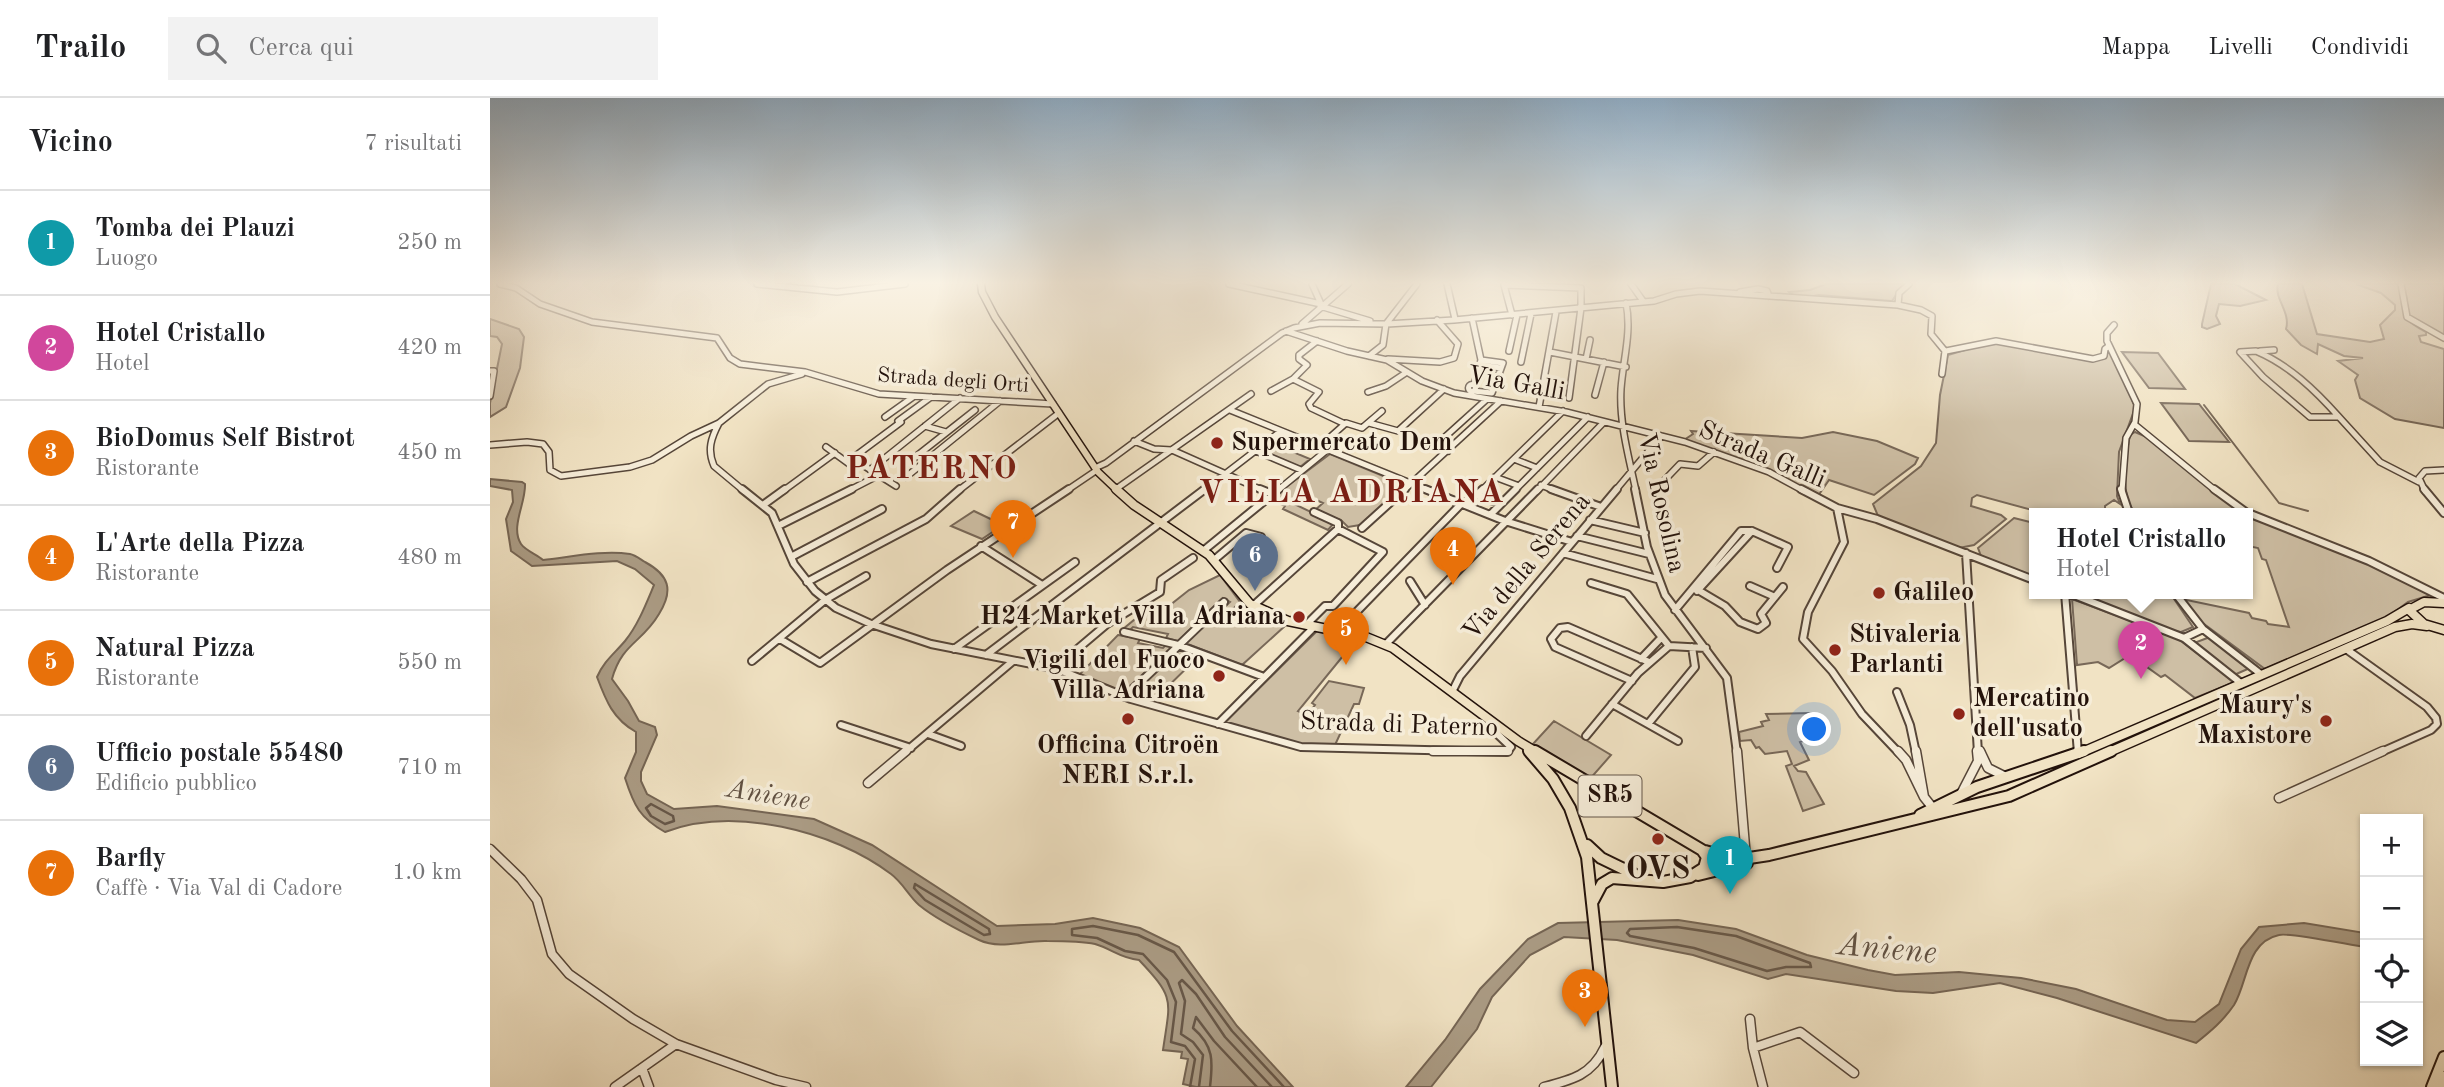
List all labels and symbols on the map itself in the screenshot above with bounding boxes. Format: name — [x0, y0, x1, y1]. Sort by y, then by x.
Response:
street label: Via Galli — [1465, 363, 1567, 405]
street label: Strada degli Orti — [876, 365, 1030, 397]
street label: Strada Galli — [1695, 417, 1829, 493]
place label: Supermercato Dem — [1231, 430, 1452, 456]
street label: Via Rosolina — [1632, 431, 1690, 576]
marker: Supermercato Dem — [1209, 435, 1225, 451]
district label: PATERNO — [845, 453, 1019, 486]
district label: VILLA ADRIANA — [1198, 477, 1506, 510]
street label: Via della Serena — [1458, 488, 1596, 646]
pin: 7 — [990, 500, 1036, 558]
pin: 4 — [1430, 527, 1476, 585]
pin: 6 — [1232, 533, 1278, 591]
place label: Galileo — [1893, 580, 1974, 606]
marker: Galileo — [1871, 585, 1887, 601]
place label: H24 Market Villa Adriana — [980, 604, 1285, 630]
pin: 5 — [1323, 607, 1369, 665]
marker: H24 Market Villa Adriana — [1291, 609, 1307, 625]
pin: 2 — [2118, 621, 2164, 679]
place label: Stivaleria Parlanti — [1849, 622, 1961, 678]
marker: Stivaleria Parlanti — [1827, 642, 1843, 658]
place label: Vigili del Fuoco Villa Adriana — [1022, 648, 1205, 704]
marker: Vigili del Fuoco Villa Adriana — [1211, 668, 1227, 684]
place label: Mercatino dell'usato — [1973, 686, 2090, 742]
place label: Maury's Maxistore — [2197, 693, 2312, 749]
marker: Mercatino dell'usato — [1951, 706, 1967, 722]
street label: Strada di Paterno — [1299, 709, 1499, 741]
marker: Officina Citroën NERI S.r.l. — [1120, 711, 1136, 727]
your location — [1797, 712, 1831, 746]
marker: Maury's Maxistore — [2318, 713, 2334, 729]
place label: Officina Citroën NERI S.r.l. — [1037, 733, 1219, 789]
water label: Aniene — [722, 775, 812, 816]
road number: SR5 — [1578, 776, 1642, 816]
marker: OVS — [1650, 831, 1666, 847]
pin: 1 — [1707, 836, 1753, 894]
place label: OVS — [1626, 854, 1690, 886]
water label: Aniene — [1834, 929, 1938, 971]
pin: 3 — [1562, 969, 1608, 1027]

